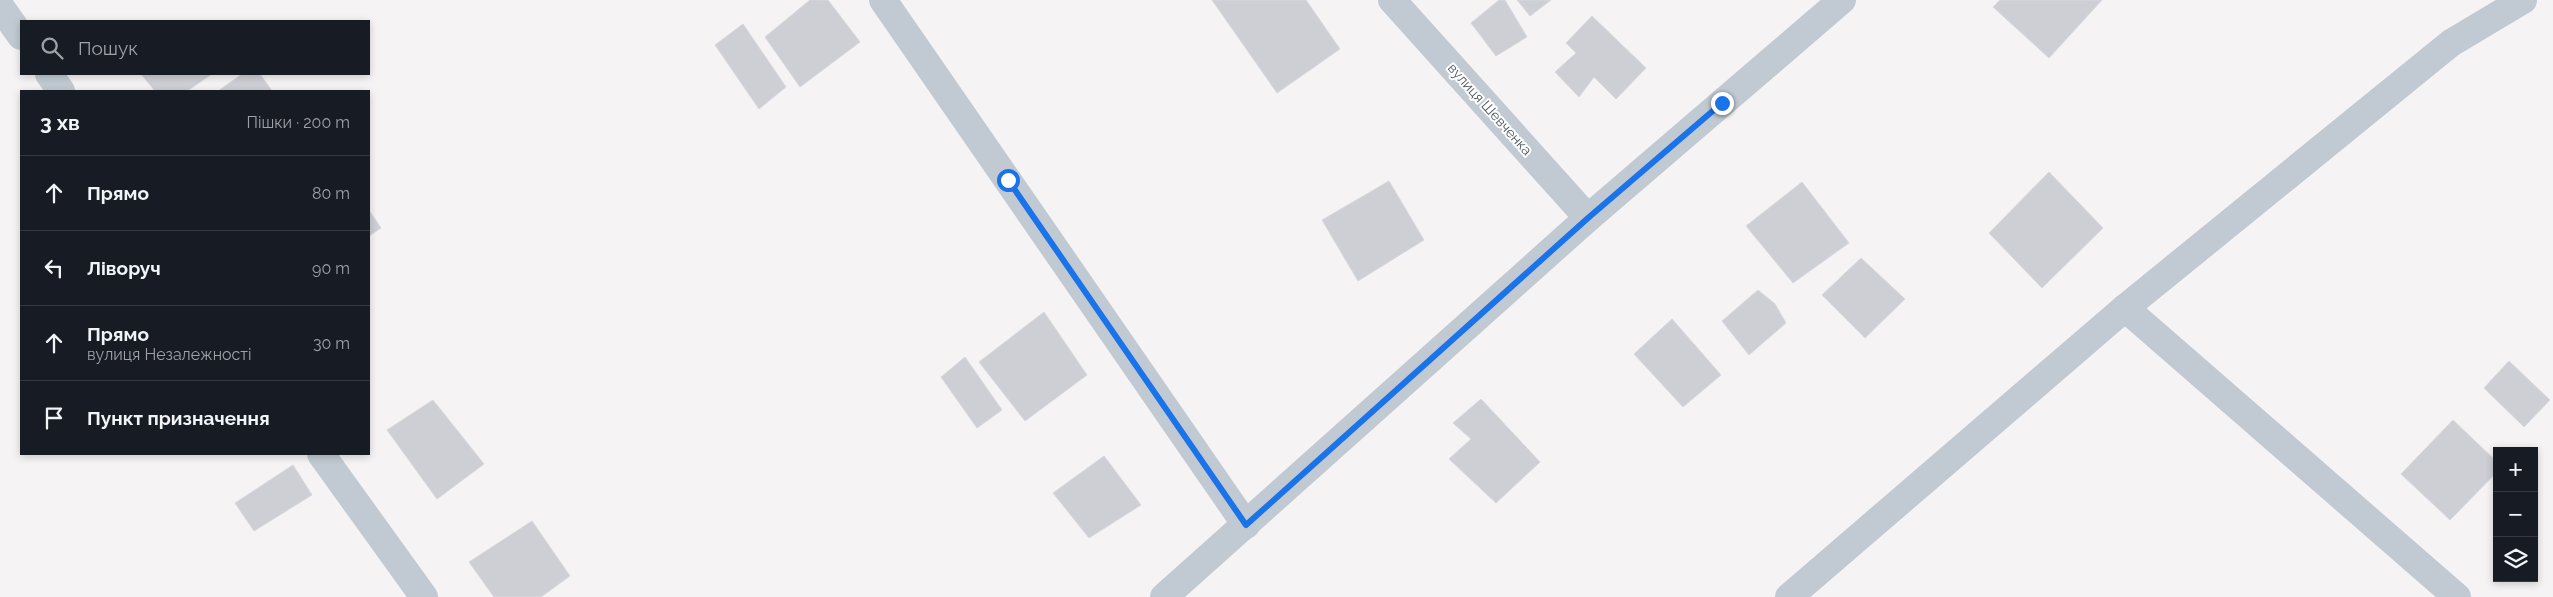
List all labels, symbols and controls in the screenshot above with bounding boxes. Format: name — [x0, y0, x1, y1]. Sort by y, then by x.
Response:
search box — [20, 20, 370, 75]
icon: search — [38, 34, 66, 62]
text: Пошук — [78, 37, 138, 59]
street label: вулиця Шевченка — [1445, 60, 1535, 158]
route end — [1711, 92, 1734, 115]
text: 3 хв — [40, 110, 80, 135]
text: Пішки · 200 m — [247, 113, 350, 132]
route start — [997, 169, 1020, 192]
icon: ahead — [40, 179, 68, 207]
text: Прямо — [87, 182, 149, 204]
text: 80 m — [312, 184, 350, 203]
icon: left — [40, 254, 68, 282]
text: Ліворуч — [87, 257, 161, 279]
text: 90 m — [312, 259, 350, 278]
text: Прямо — [87, 323, 149, 345]
icon: ahead — [40, 329, 68, 357]
text: 30 m — [313, 334, 350, 353]
text: вулиця Незалежності — [87, 345, 252, 364]
icon: arrive — [40, 404, 68, 432]
text: Пункт призначення — [87, 407, 270, 429]
map controls — [2493, 447, 2538, 582]
button: + — [2493, 447, 2538, 492]
button: − — [2493, 492, 2538, 537]
button: layers — [2493, 537, 2538, 582]

